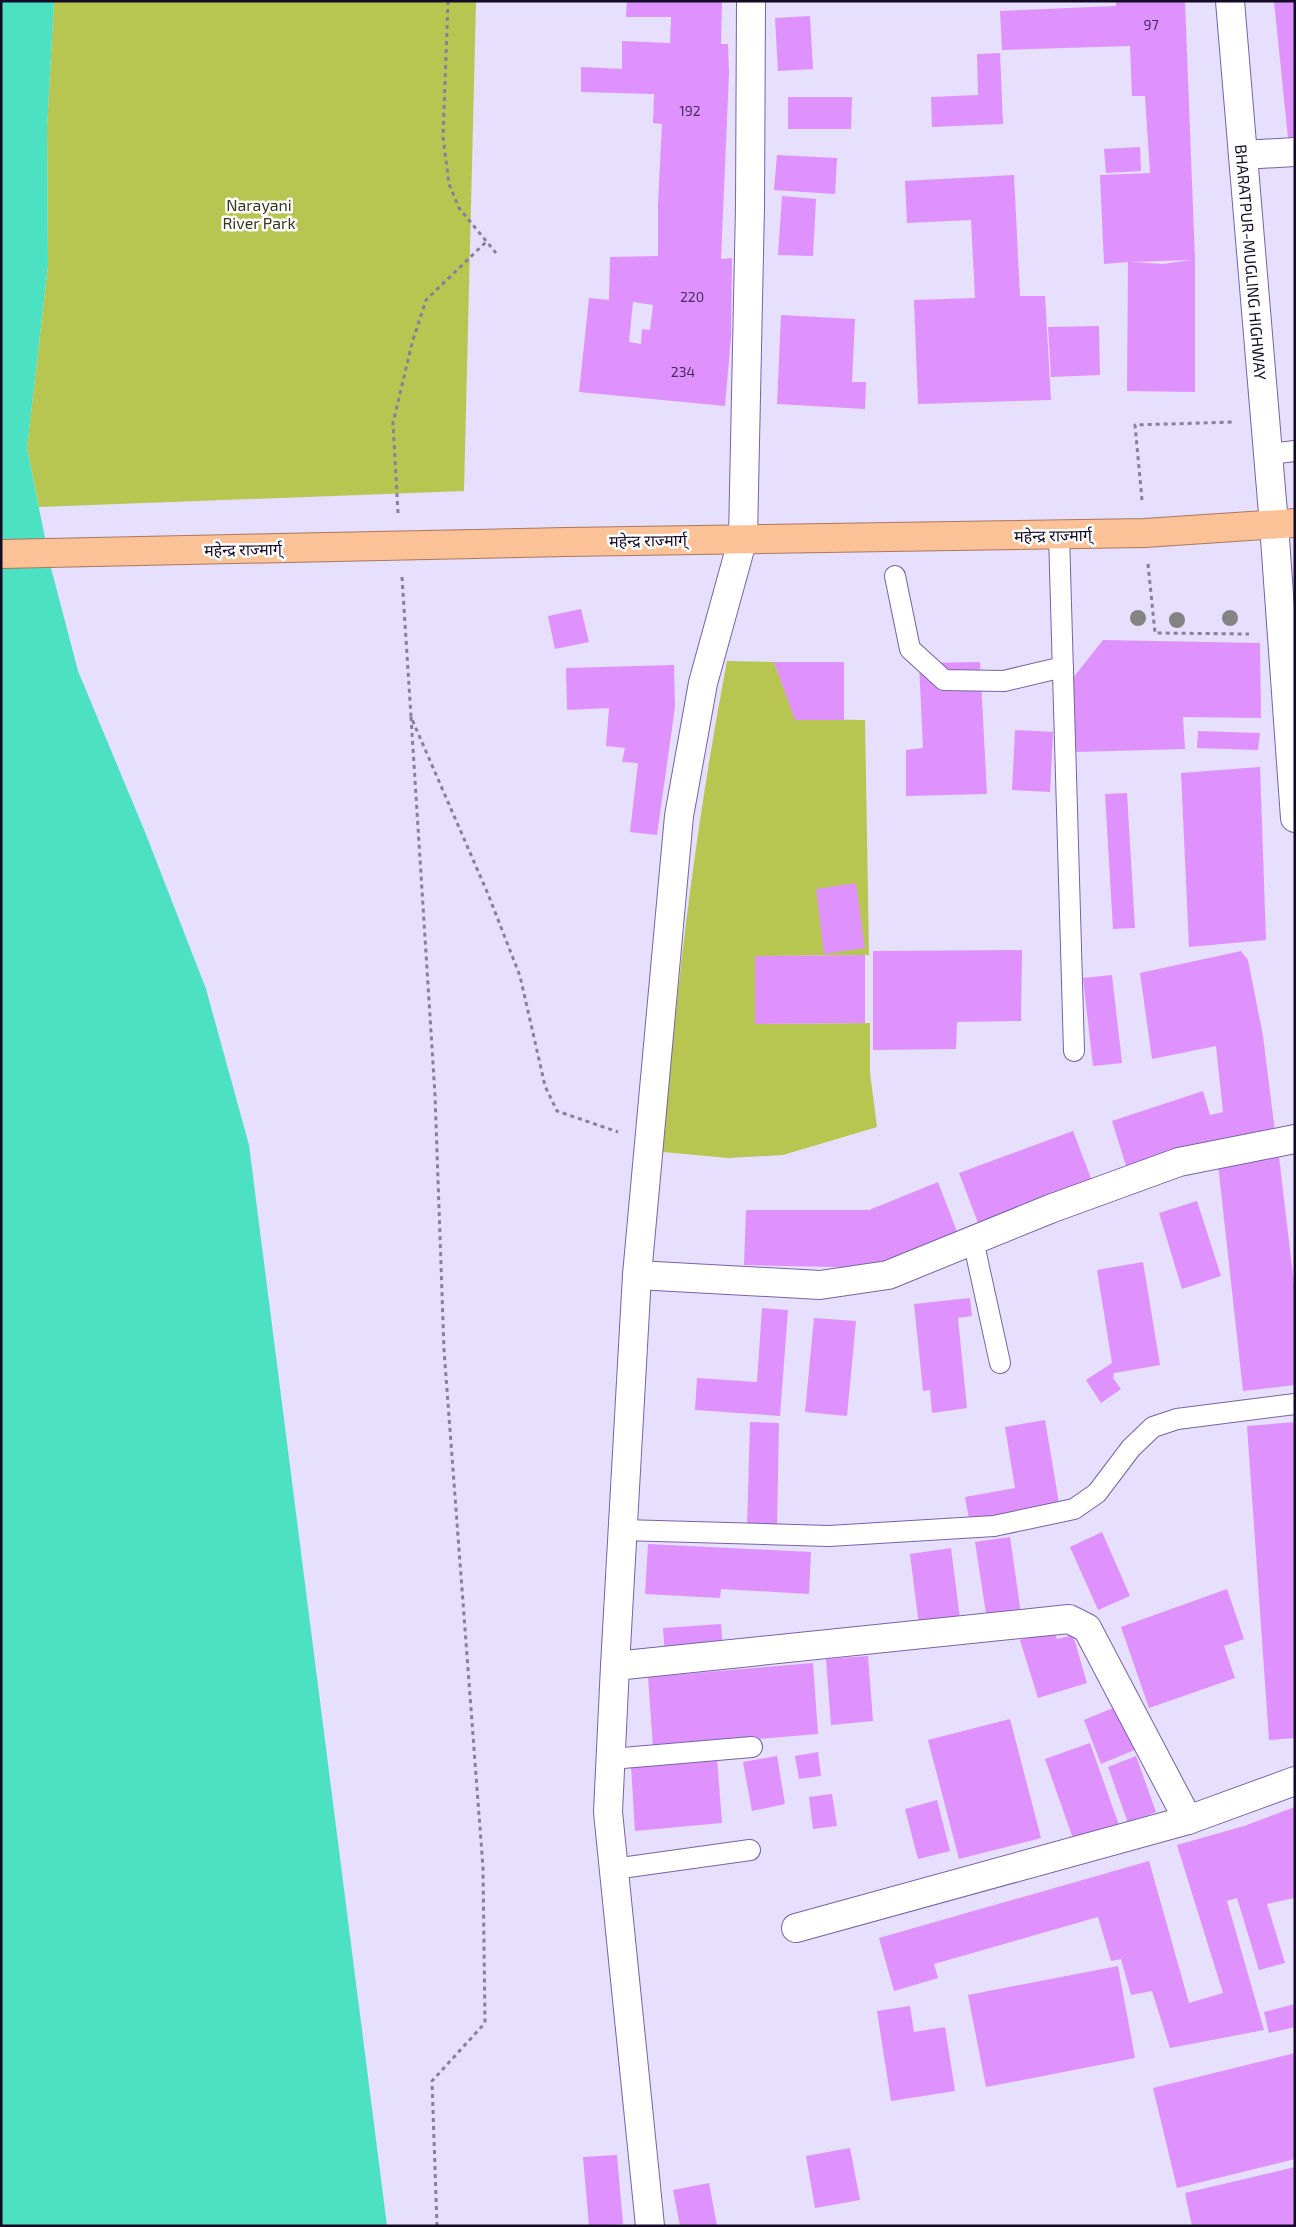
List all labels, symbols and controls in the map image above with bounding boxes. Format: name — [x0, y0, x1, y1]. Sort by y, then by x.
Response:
house number: 97 — [1143, 16, 1159, 33]
house number: 192 — [679, 102, 701, 119]
street label: BHARATPUR-MUGLING HIGHWAY — [1233, 143, 1271, 381]
park label: Narayani River Park — [222, 195, 296, 232]
house number: 220 — [680, 288, 704, 305]
house number: 234 — [671, 363, 695, 380]
street label: महेन्द्र राज्मार्ग् — [1014, 525, 1095, 547]
street label: महेन्द्र राज्मार्ग् — [609, 530, 690, 552]
street label: महेन्द्र राज्मार्ग् — [204, 539, 285, 561]

